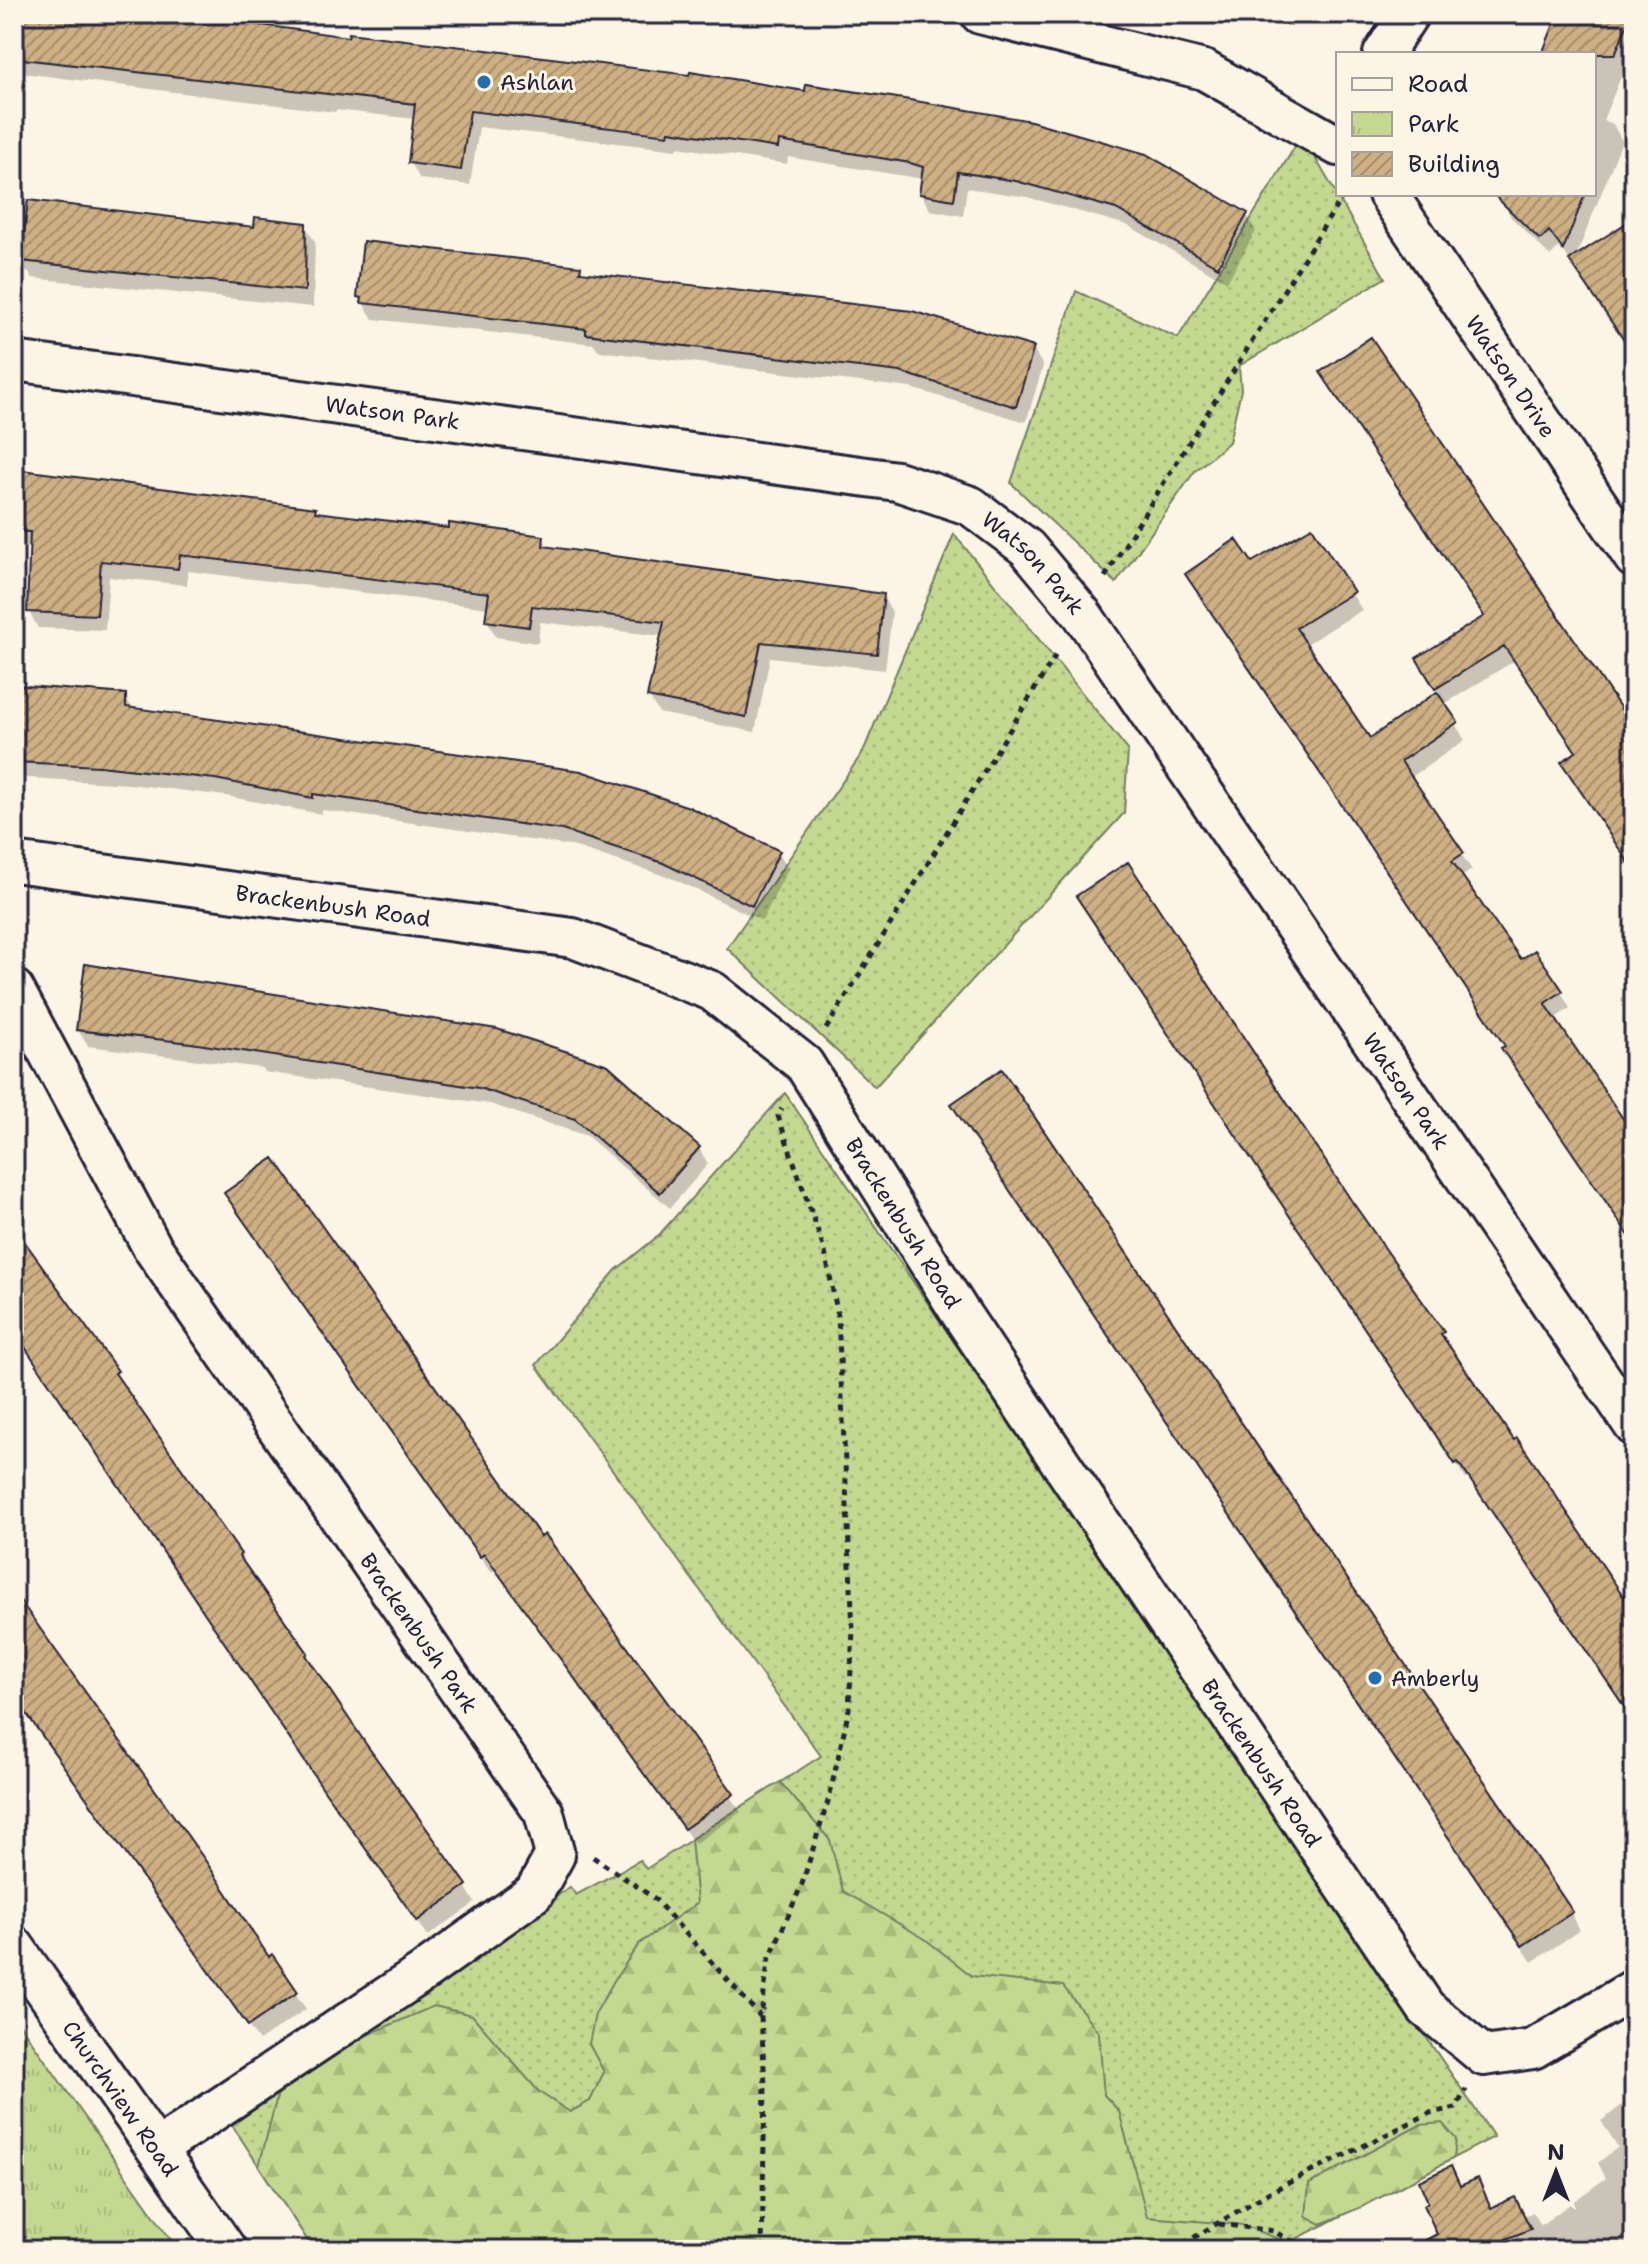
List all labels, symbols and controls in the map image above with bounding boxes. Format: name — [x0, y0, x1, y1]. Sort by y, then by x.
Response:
legend — [1336, 52, 1596, 196]
place label: Ashlan — [500, 68, 574, 97]
text: Road — [1408, 68, 1468, 100]
marker: Ashlan — [475, 73, 493, 91]
text: Park — [1408, 108, 1460, 140]
text: Building — [1408, 148, 1500, 180]
street label: Watson Drive — [1459, 310, 1563, 444]
street label: Watson Park — [323, 389, 461, 436]
street label: Watson Park — [976, 505, 1091, 621]
street label: Brackenbush Road — [234, 878, 432, 933]
street label: Watson Park — [1356, 1027, 1456, 1155]
street label: Brackenbush Road — [839, 1132, 968, 1314]
street label: Brackenbush Park — [353, 1548, 484, 1719]
place label: Amberly — [1391, 1664, 1479, 1693]
marker: Amberly — [1366, 1669, 1384, 1687]
street label: Brackenbush Road — [1195, 1674, 1328, 1853]
street label: Churchview Road — [56, 2015, 185, 2182]
north arrow — [1516, 2132, 1596, 2212]
text: N — [1547, 2138, 1565, 2167]

